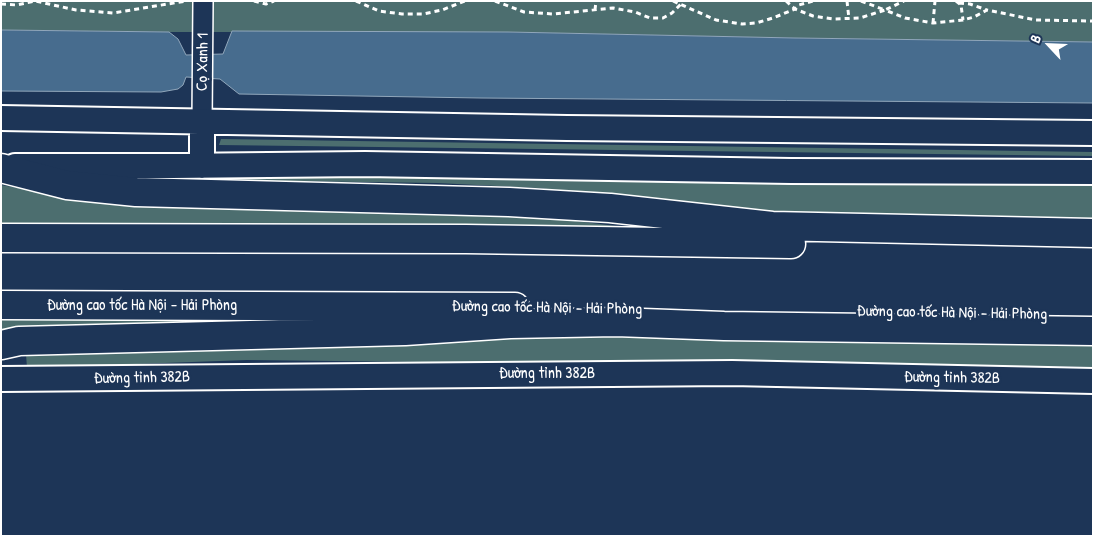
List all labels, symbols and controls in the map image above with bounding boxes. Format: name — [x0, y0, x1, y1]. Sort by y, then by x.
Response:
north arrow — [1024, 20, 1074, 70]
text: B — [1025, 31, 1045, 46]
street label: Cọ Xanh 1 — [193, 33, 213, 91]
street label: Đường cao tốc Hà Nội - Hải Phòng — [47, 296, 237, 316]
street label: Đường cao tốc Hà Nội - Hải Phòng — [452, 297, 642, 319]
street label: Đường cao tốc Hà Nội - Hải Phòng — [857, 302, 1047, 324]
street label: Đường tỉnh 382B — [499, 364, 595, 384]
street label: Đường tỉnh 382B — [94, 368, 190, 388]
street label: Đường tỉnh 382B — [904, 368, 1000, 388]

